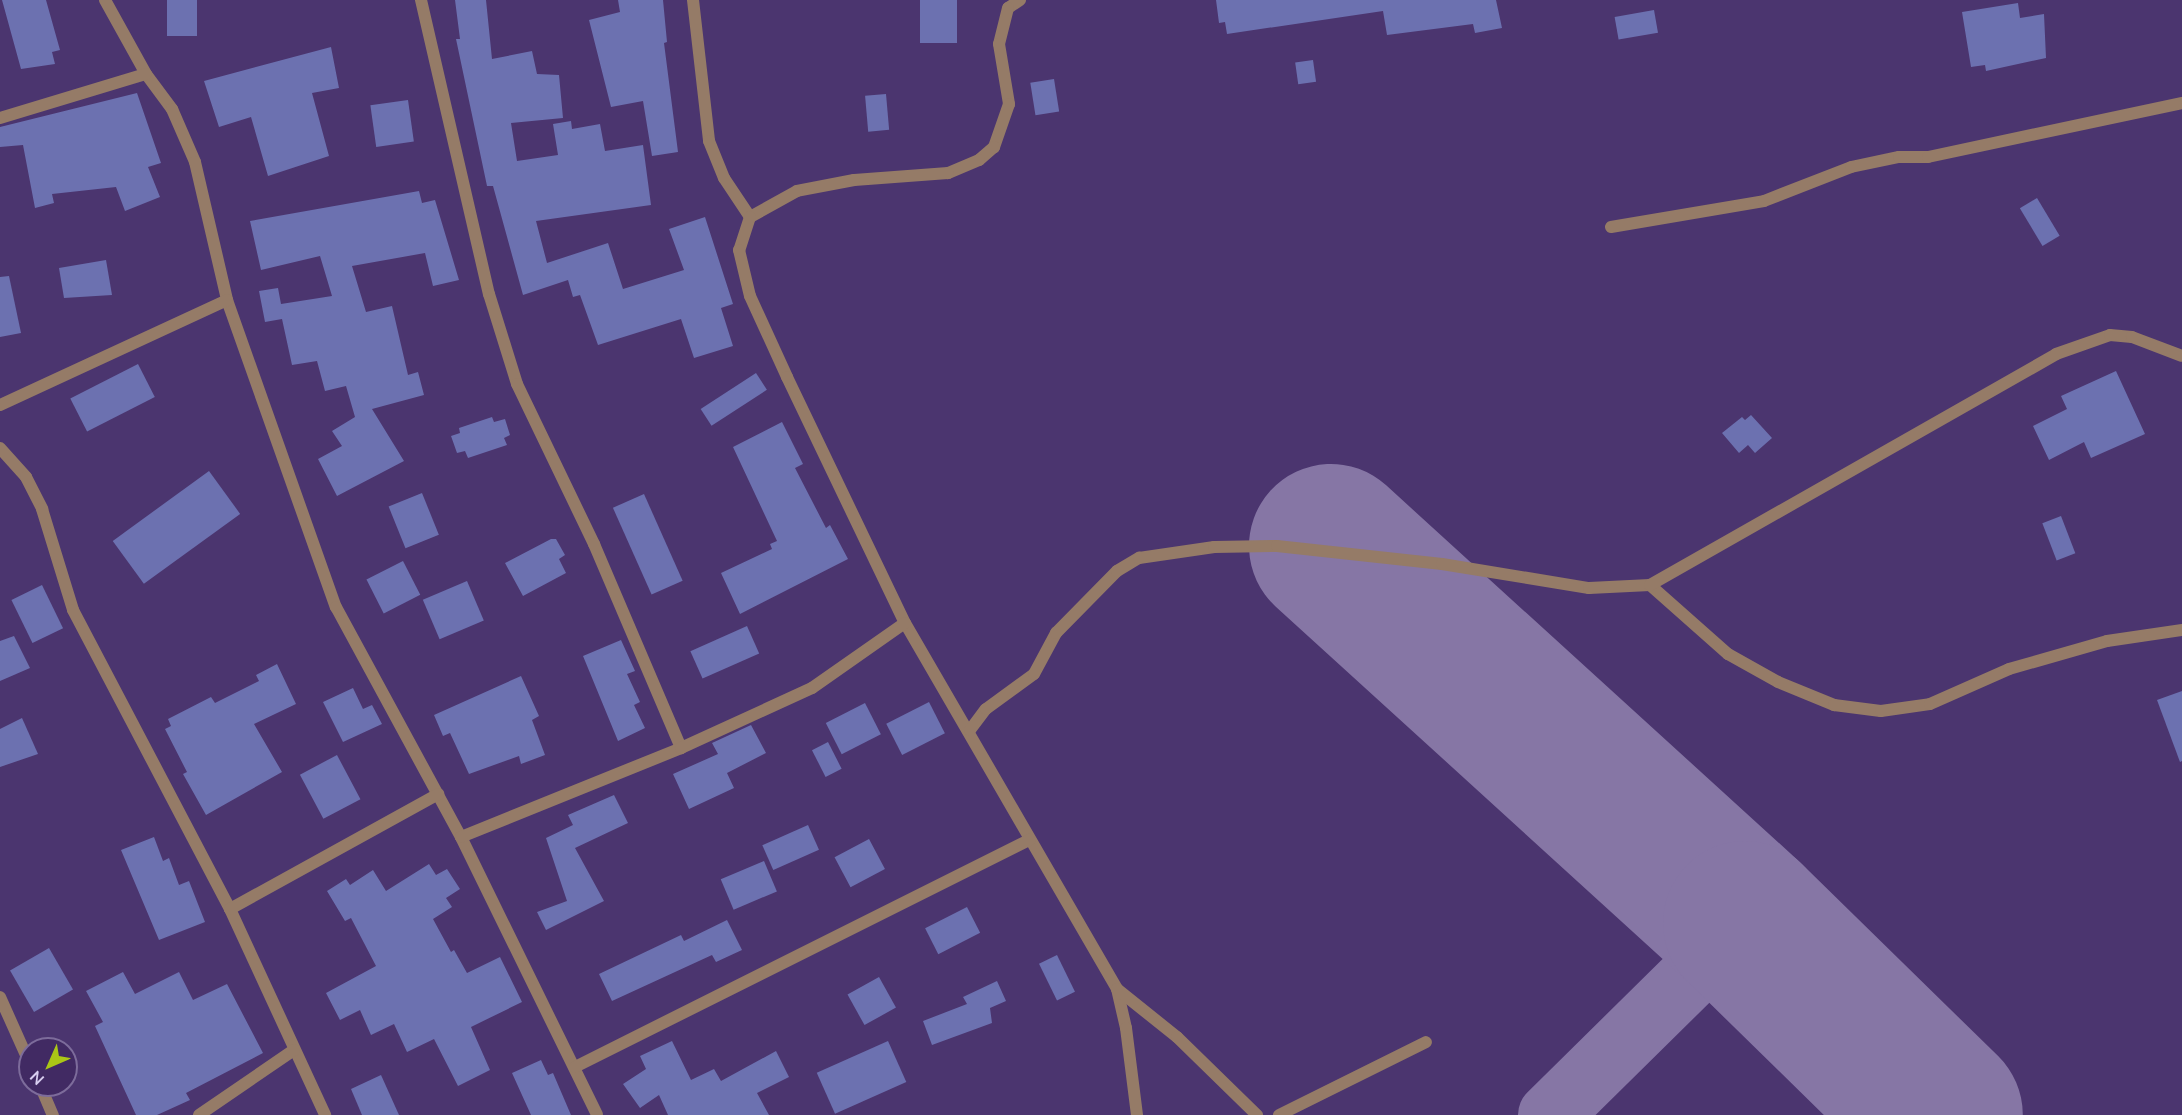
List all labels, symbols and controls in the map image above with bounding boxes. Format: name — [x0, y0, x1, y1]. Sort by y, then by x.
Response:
north arrow — [18, 1037, 78, 1097]
text: N — [25, 1067, 48, 1090]

